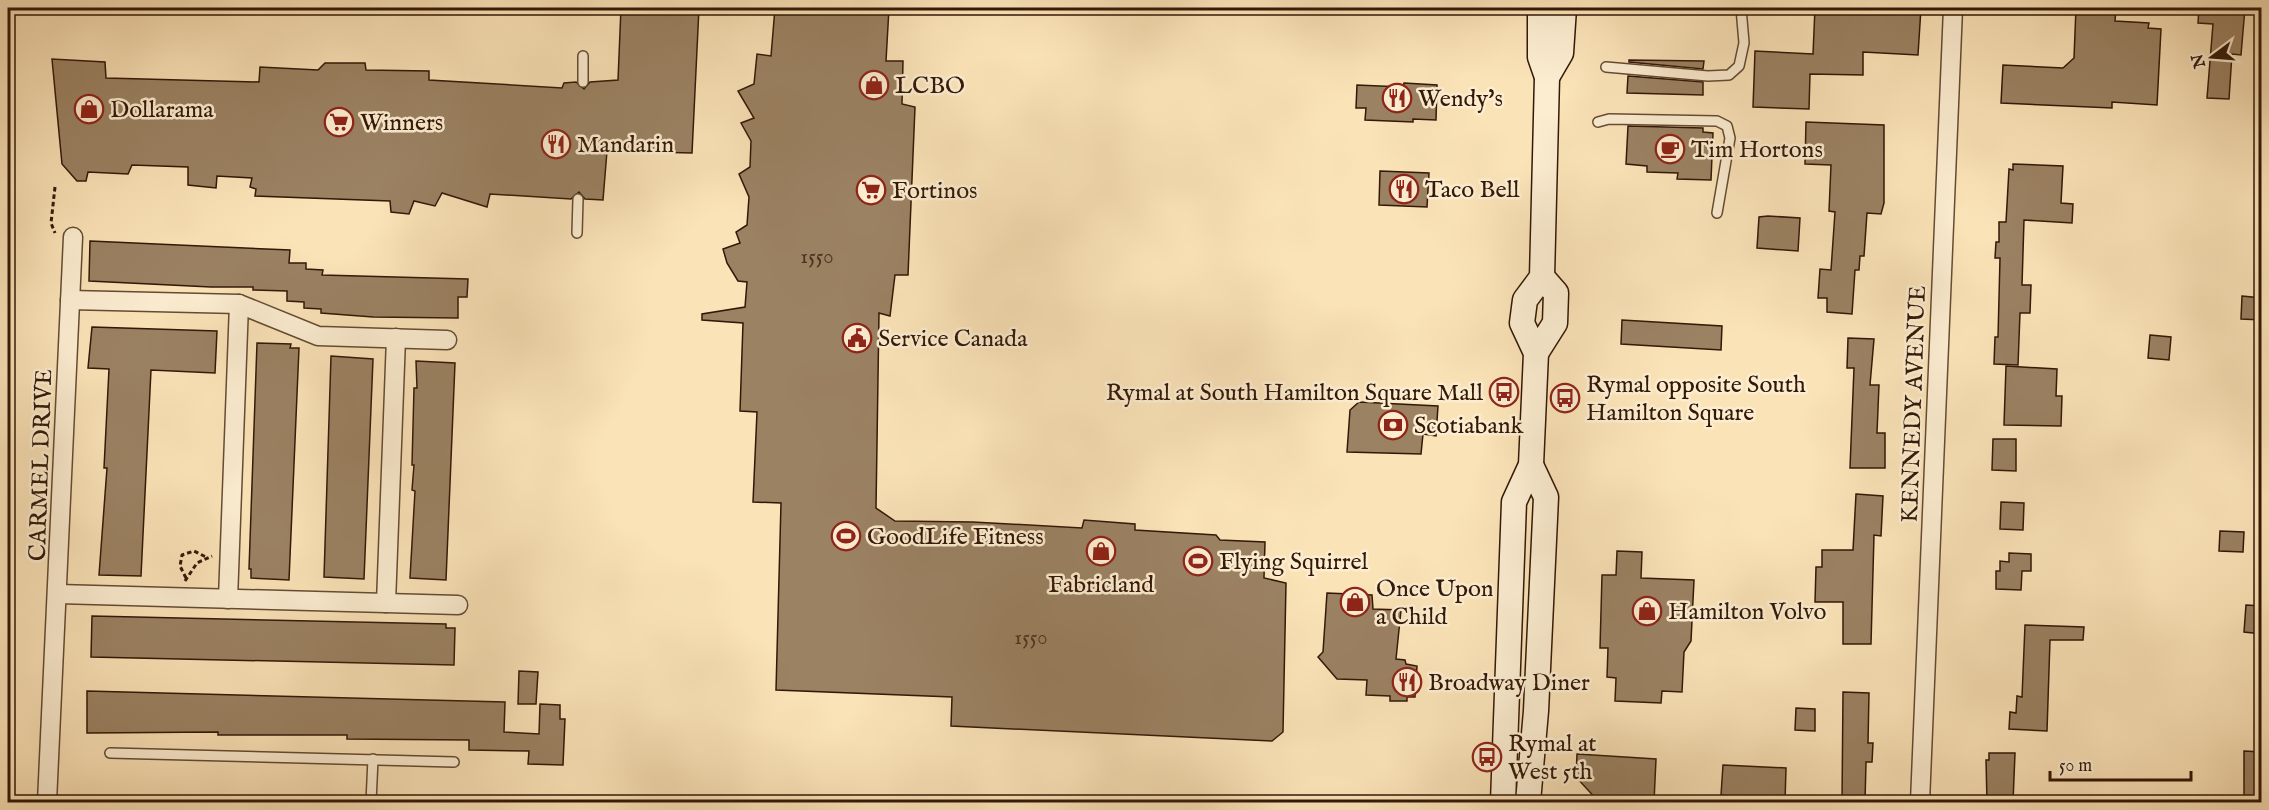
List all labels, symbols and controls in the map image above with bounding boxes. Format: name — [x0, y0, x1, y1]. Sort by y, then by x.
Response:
north arrow — [2182, 27, 2242, 87]
text: N — [2188, 51, 2211, 71]
shop icon: LCBO — [858, 69, 890, 101]
place label: LCBO — [895, 71, 965, 102]
restaurant icon: Wendy's — [1381, 82, 1413, 114]
place label: Wendy's — [1418, 84, 1503, 115]
shop icon: Dollarama — [73, 93, 105, 125]
place label: Dollarama — [110, 95, 214, 126]
supermarket icon: Winners — [323, 106, 355, 138]
place label: Winners — [360, 108, 443, 139]
restaurant icon: Mandarin — [540, 128, 572, 160]
place label: Mandarin — [577, 130, 674, 161]
cafe icon: Tim Hortons — [1654, 133, 1686, 165]
place label: Tim Hortons — [1691, 135, 1823, 166]
restaurant icon: Taco Bell — [1388, 173, 1420, 205]
supermarket icon: Fortinos — [855, 174, 887, 206]
place label: Taco Bell — [1425, 175, 1520, 206]
place label: Fortinos — [892, 176, 978, 207]
house number: 1550 — [800, 244, 834, 271]
street label: KENNEDY AVENUE — [1895, 285, 1934, 523]
public building icon: Service Canada — [841, 322, 873, 354]
place label: Service Canada — [878, 324, 1028, 355]
street label: CARMEL DRIVE — [23, 368, 60, 562]
place label: Rymal opposite South Hamilton Square — [1586, 370, 1806, 429]
bus stop icon: Rymal at South Hamilton Square Mall — [1488, 376, 1520, 408]
place label: Rymal at South Hamilton Square Mall — [1106, 378, 1483, 409]
bus stop icon: Rymal opposite South Hamilton Square — [1549, 382, 1581, 414]
bank icon: Scotiabank — [1377, 409, 1409, 441]
place label: Scotiabank — [1414, 411, 1524, 442]
sports icon: GoodLife Fitness — [830, 520, 862, 552]
place label: GoodLife Fitness — [867, 522, 1044, 553]
shop icon: Fabricland — [1085, 535, 1117, 567]
sports icon: Flying Squirrel — [1182, 545, 1214, 577]
place label: Flying Squirrel — [1219, 547, 1368, 578]
place label: Fabricland — [1048, 570, 1154, 601]
place label: Once Upon a Child — [1376, 574, 1494, 633]
shop icon: Once Upon a Child — [1339, 586, 1371, 618]
shop icon: Hamilton Volvo — [1631, 595, 1663, 627]
place label: Hamilton Volvo — [1668, 597, 1827, 628]
house number: 1550 — [1014, 625, 1048, 652]
restaurant icon: Broadway Diner — [1391, 666, 1423, 698]
place label: Broadway Diner — [1428, 668, 1590, 699]
place label: Rymal at West 5th — [1508, 729, 1597, 788]
bus stop icon: Rymal at West 5th — [1471, 741, 1503, 773]
scale bar — [2050, 744, 2191, 782]
text: 50 m — [2059, 755, 2092, 778]

